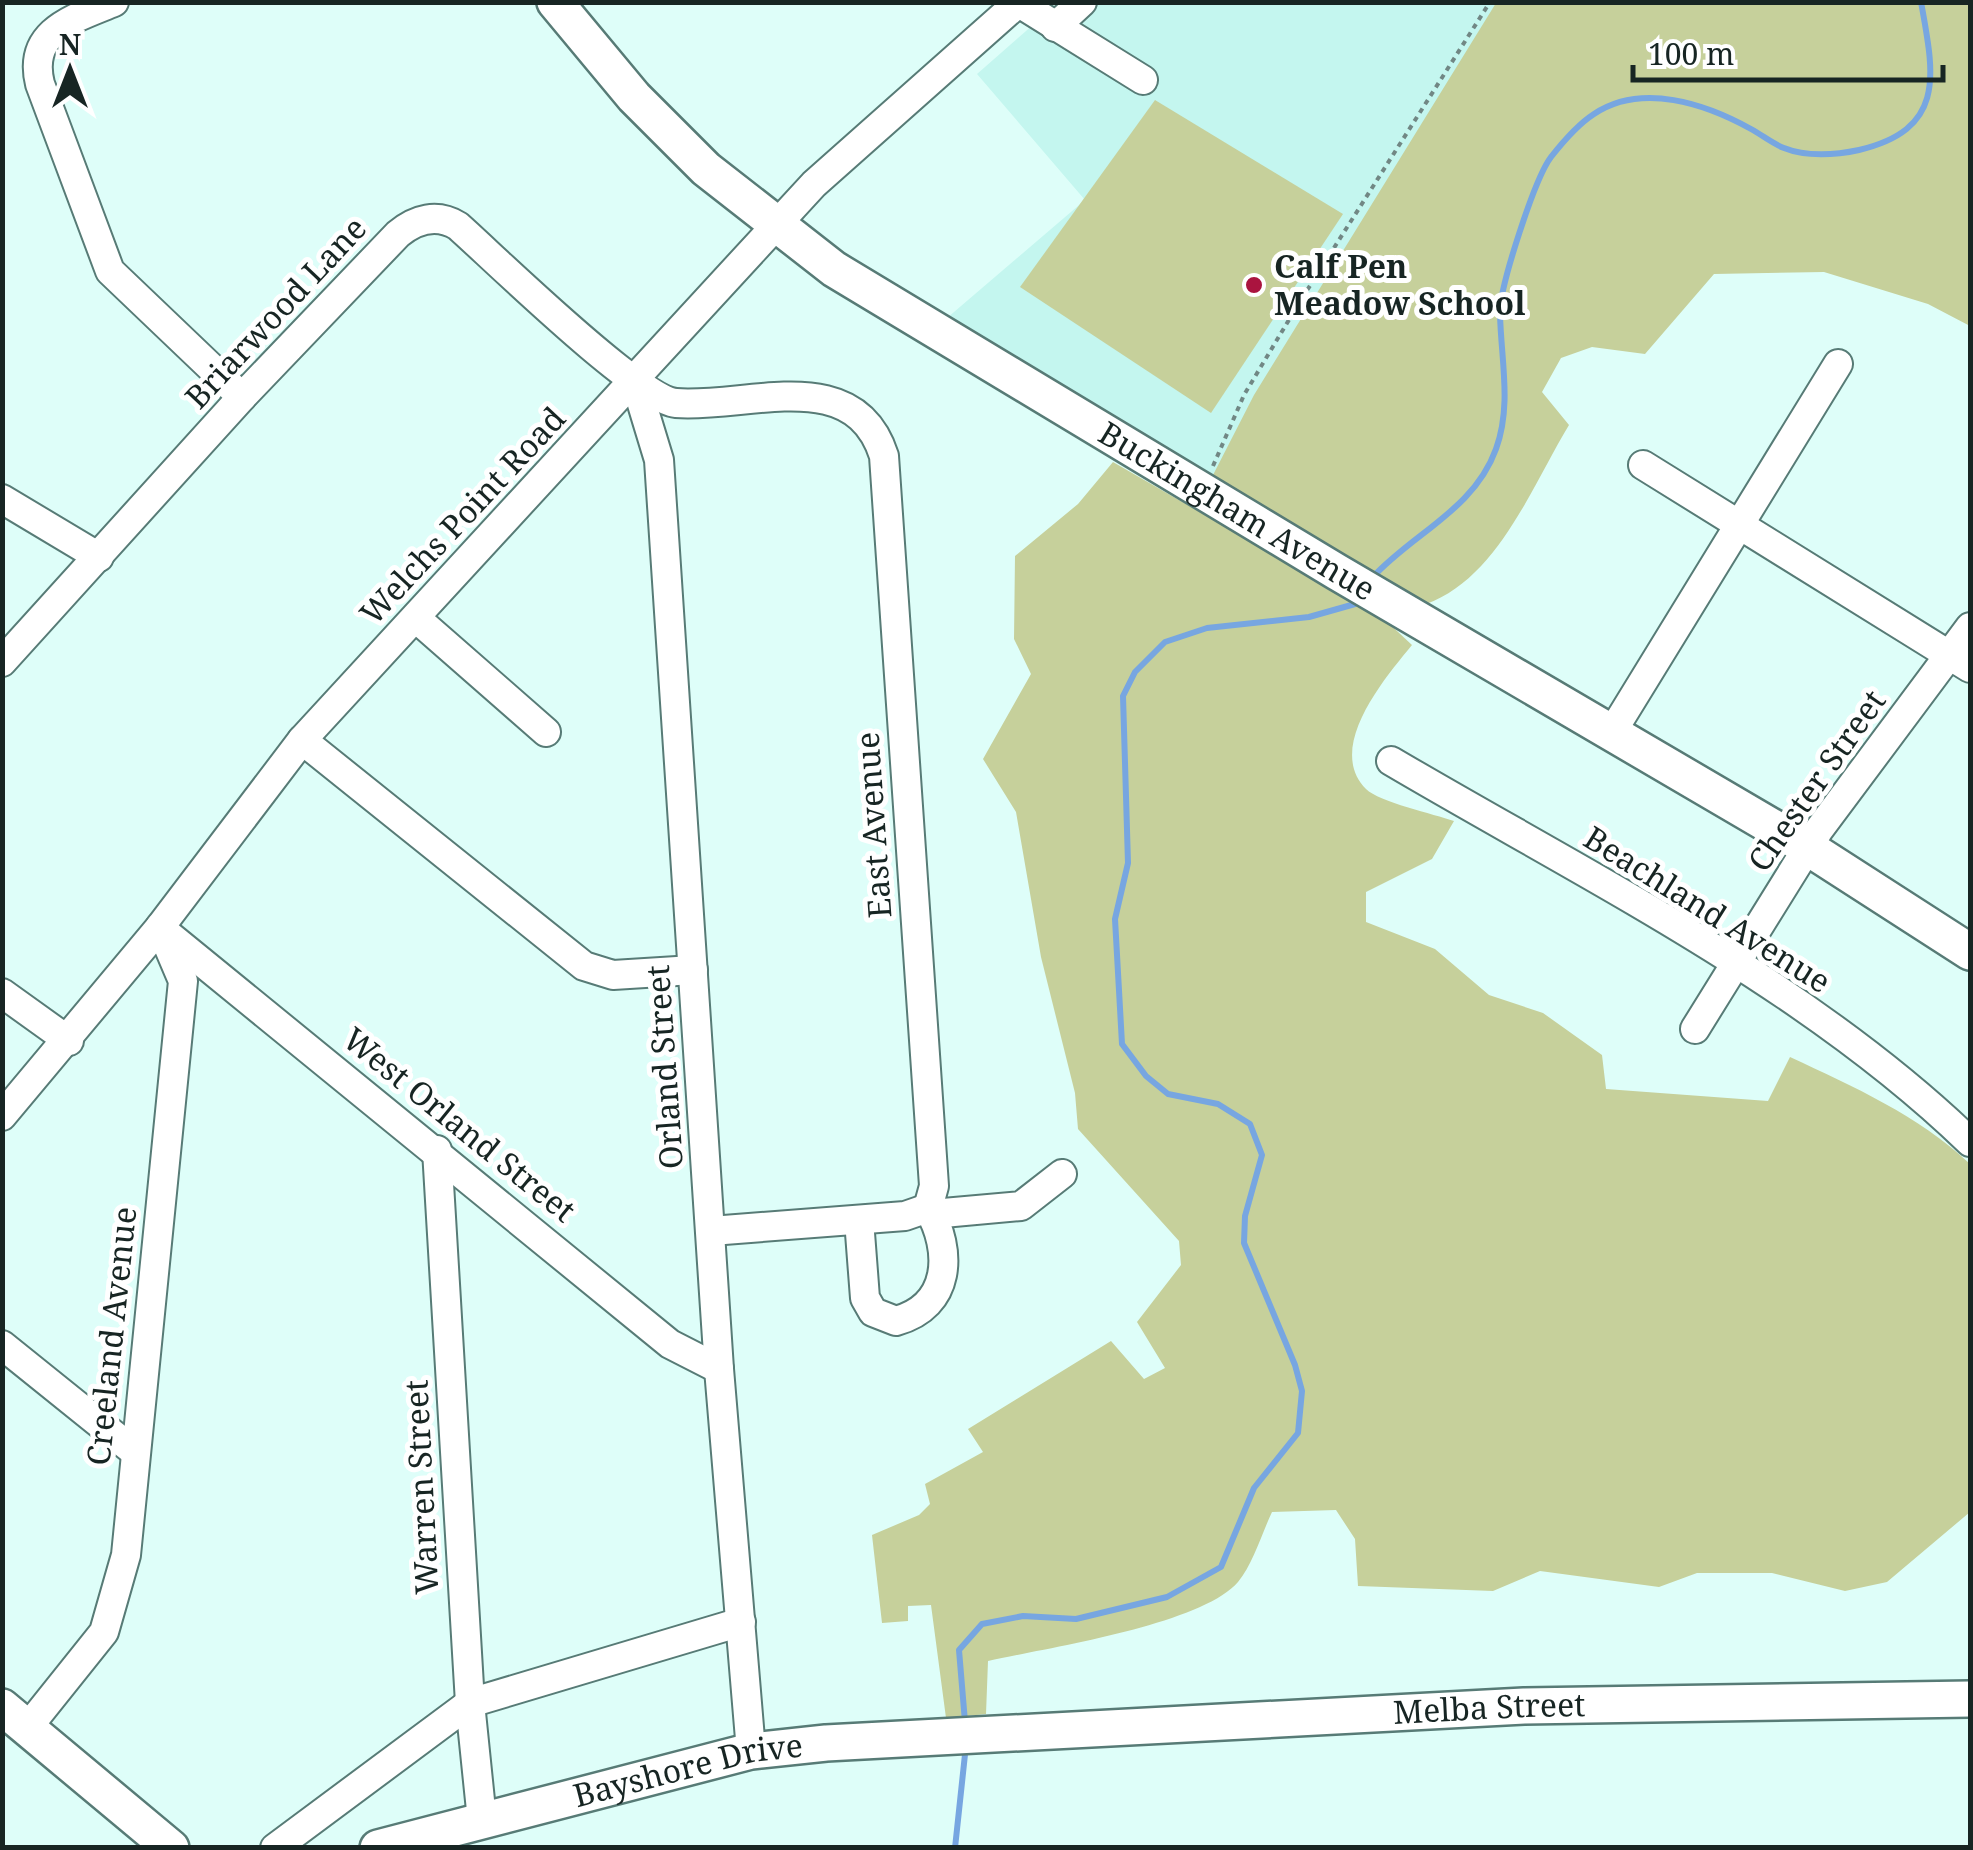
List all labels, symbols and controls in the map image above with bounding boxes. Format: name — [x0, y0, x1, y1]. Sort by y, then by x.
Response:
north arrow — [20, 20, 120, 120]
scale bar — [1633, 20, 1943, 82]
text: N — [59, 25, 81, 63]
text: 100 m — [1648, 33, 1734, 74]
street label: Briarwood Lane — [175, 207, 375, 417]
place label: Calf Pen Meadow School — [1274, 244, 1525, 324]
marker: Calf Pen Meadow School — [1243, 274, 1265, 296]
street label: Welchs Point Road — [350, 397, 574, 633]
street label: Buckingham Avenue — [1091, 411, 1384, 610]
street label: Chester Street — [1737, 681, 1894, 880]
street label: East Avenue — [845, 731, 900, 920]
street label: Beachland Avenue — [1576, 815, 1839, 1002]
street label: Orland Street — [635, 964, 692, 1171]
street label: West Orland Street — [335, 1017, 585, 1231]
street label: Creeland Avenue — [76, 1204, 145, 1467]
street label: Warren Street — [393, 1379, 448, 1595]
street label: Melba Street — [1392, 1682, 1586, 1733]
street label: Bayshore Drive — [568, 1723, 805, 1816]

